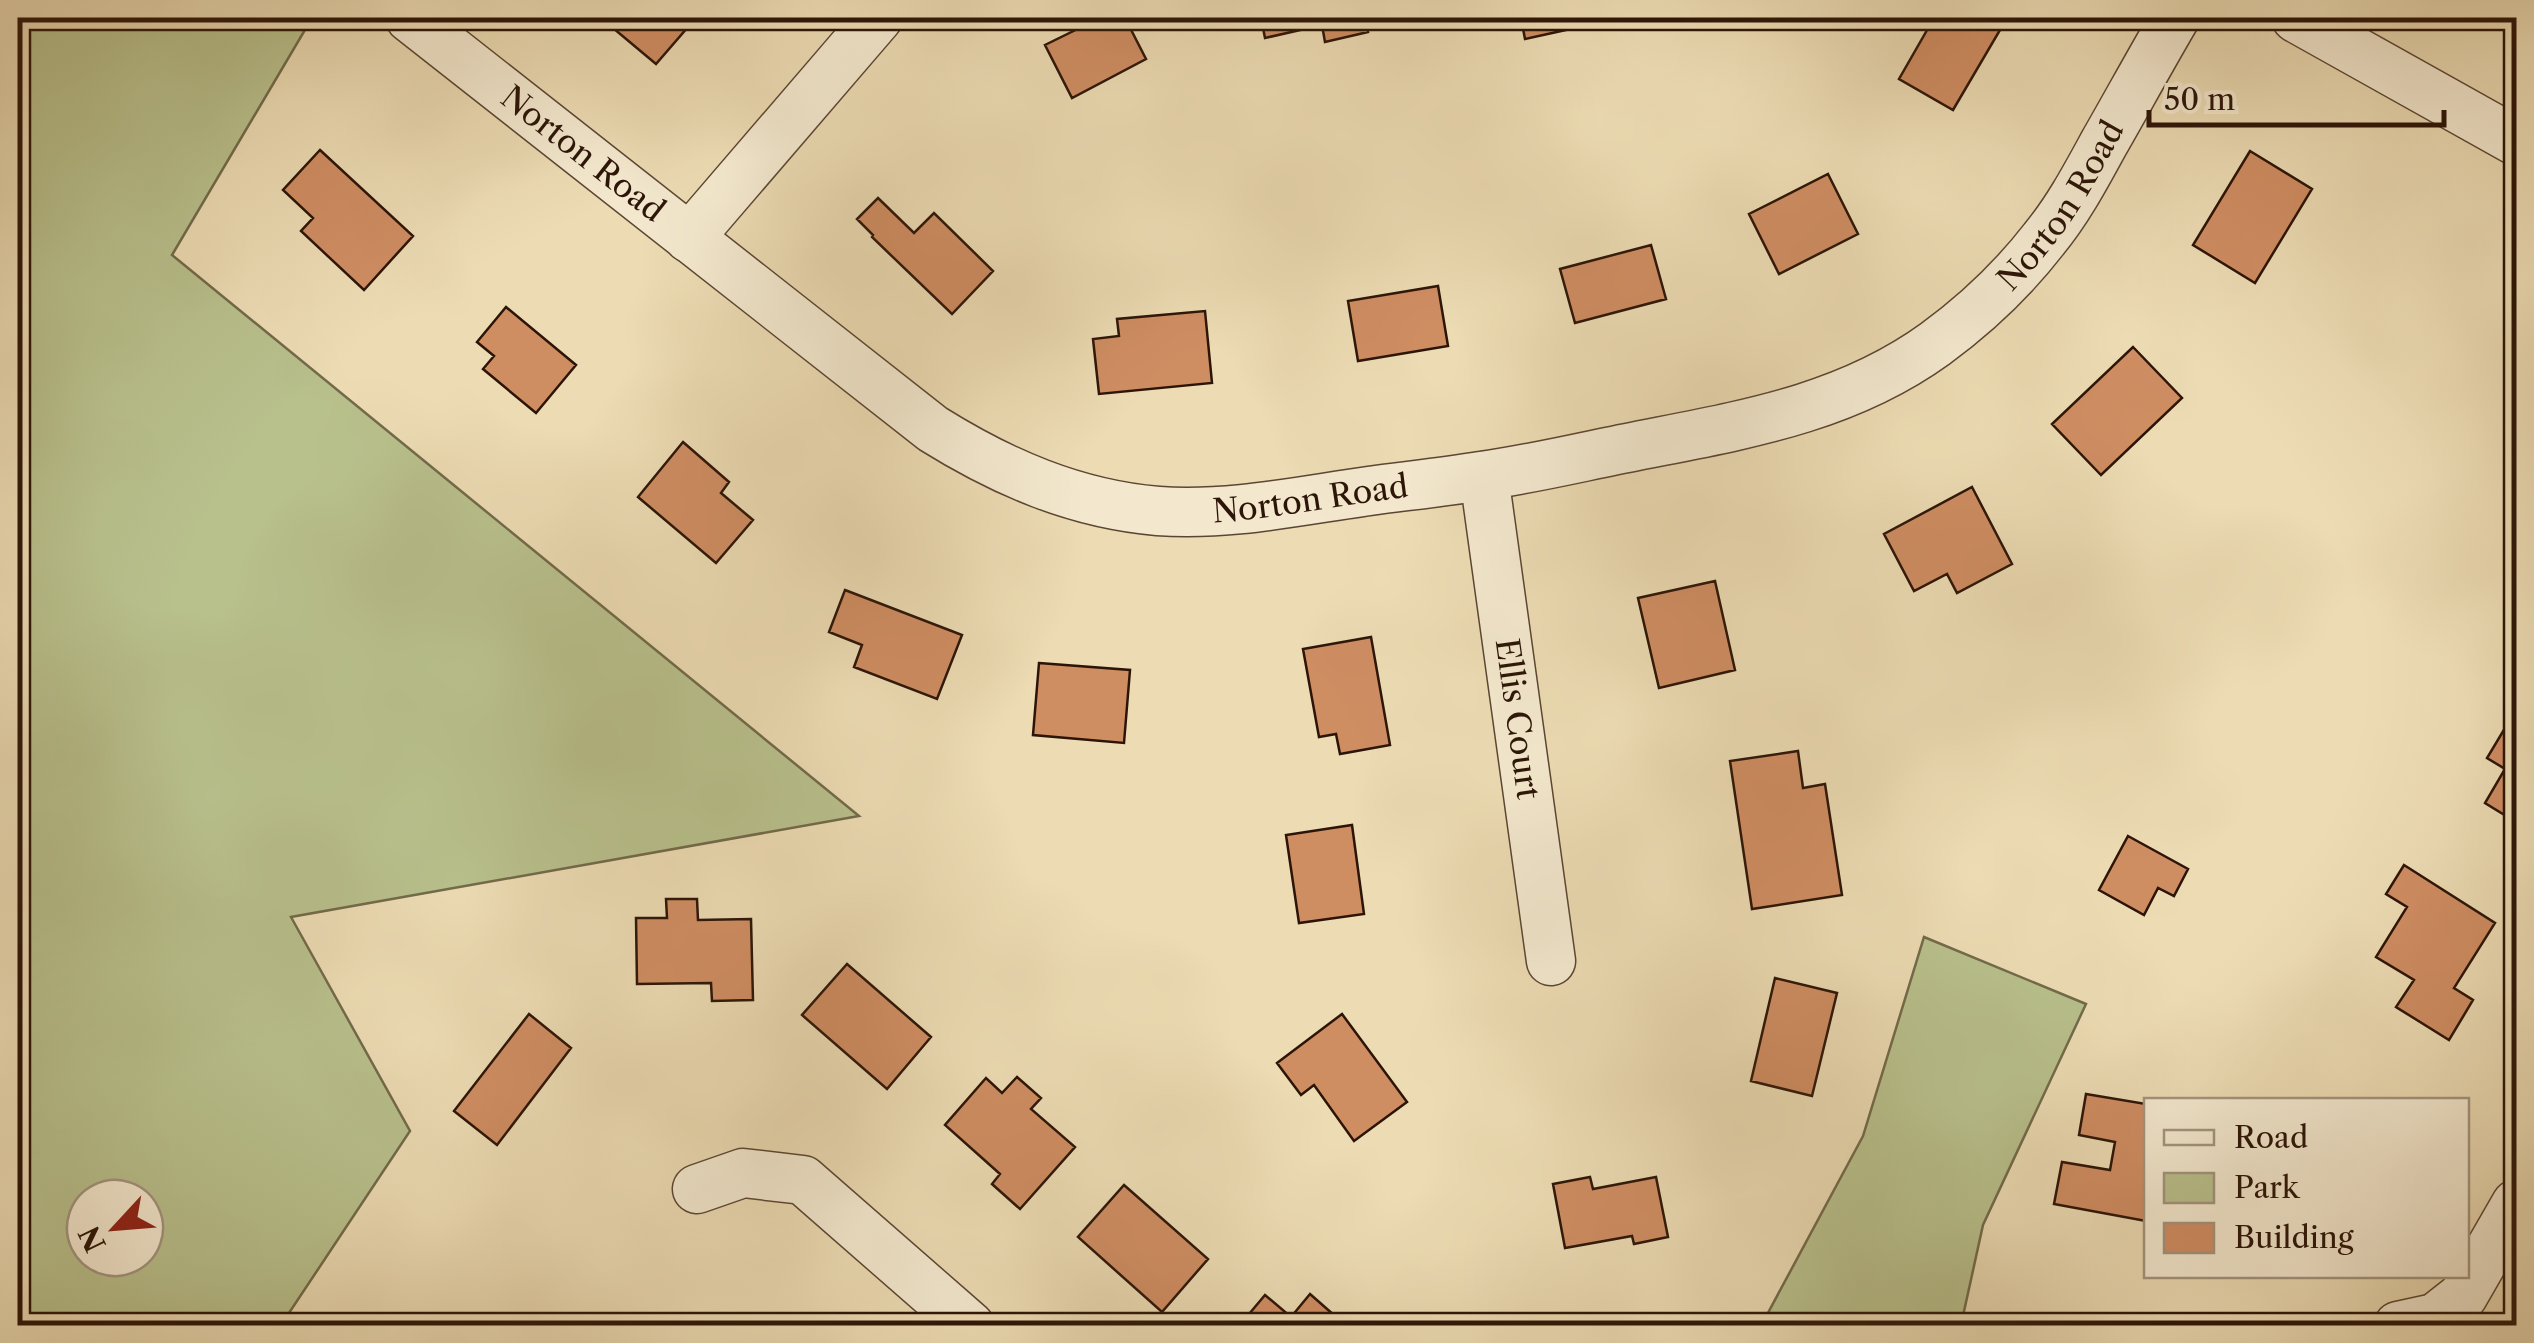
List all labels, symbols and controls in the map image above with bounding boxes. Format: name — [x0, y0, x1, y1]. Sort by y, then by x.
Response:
scale bar — [2149, 65, 2444, 127]
street label: Norton Road — [494, 77, 673, 230]
text: 50 m — [2164, 81, 2235, 118]
street label: Norton Road — [1989, 113, 2132, 298]
street label: Norton Road — [1211, 466, 1410, 530]
street label: Ellis Court — [1488, 636, 1549, 802]
legend — [2144, 1098, 2469, 1278]
text: Road — [2234, 1119, 2308, 1156]
text: Park — [2234, 1169, 2301, 1206]
north arrow — [65, 1178, 165, 1278]
text: Building — [2234, 1219, 2354, 1256]
text: N — [72, 1221, 113, 1257]

